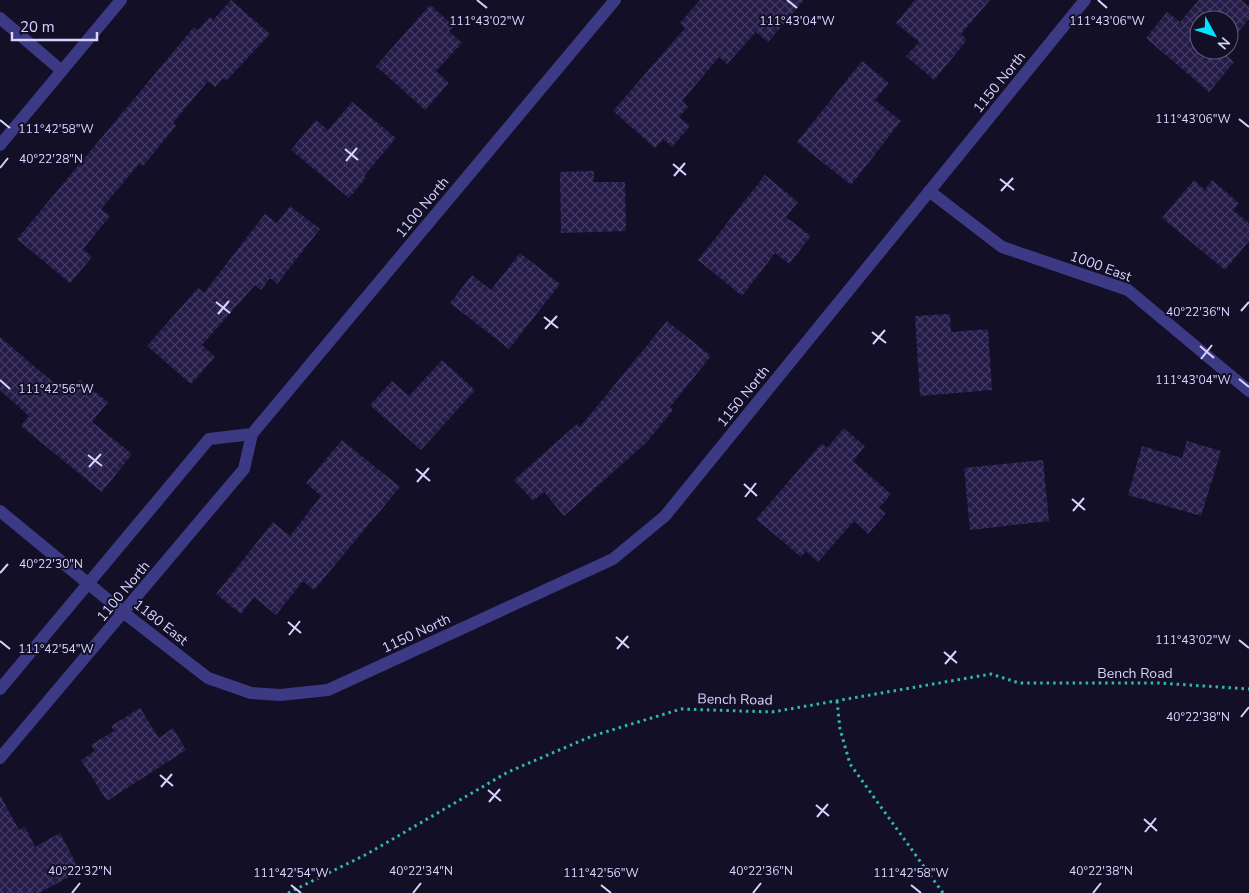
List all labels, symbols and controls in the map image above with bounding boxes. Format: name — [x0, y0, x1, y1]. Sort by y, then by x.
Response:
scale bar — [12, 10, 98, 42]
north arrow — [1189, 10, 1239, 60]
text: 111°43'02"W — [449, 13, 525, 29]
text: 111°43'04"W — [759, 13, 835, 29]
text: 111°43'06"W — [1069, 13, 1145, 29]
text: 20 m — [20, 17, 55, 37]
text: N — [1213, 33, 1234, 53]
street label: 1150 North — [969, 48, 1030, 117]
text: 111°43'06"W — [1155, 111, 1231, 127]
text: 111°42'58"W — [18, 121, 94, 137]
text: 40°22'28"N — [19, 151, 83, 167]
street label: 1100 North — [391, 173, 453, 242]
street label: 1000 East — [1067, 247, 1134, 286]
text: 40°22'36"N — [1166, 304, 1230, 320]
street label: 1150 North — [713, 362, 774, 431]
text: 111°43'04"W — [1155, 372, 1231, 388]
text: 111°42'56"W — [18, 381, 94, 397]
text: 40°22'30"N — [19, 556, 83, 572]
street label: 1100 North — [92, 557, 154, 626]
street label: 1180 East — [130, 595, 192, 650]
street label: 1150 North — [379, 609, 454, 658]
text: 111°43'02"W — [1155, 632, 1231, 648]
text: 111°42'54"W — [18, 641, 94, 657]
street label: Bench Road — [1097, 664, 1173, 683]
street label: Bench Road — [697, 689, 773, 710]
text: 40°22'38"N — [1166, 709, 1230, 725]
text: 40°22'32"N — [48, 863, 112, 879]
text: 40°22'34"N — [389, 863, 453, 879]
text: 40°22'36"N — [729, 863, 793, 879]
text: 40°22'38"N — [1069, 863, 1133, 879]
text: 111°42'54"W — [253, 865, 329, 881]
text: 111°42'56"W — [563, 865, 639, 881]
text: 111°42'58"W — [873, 865, 949, 881]

